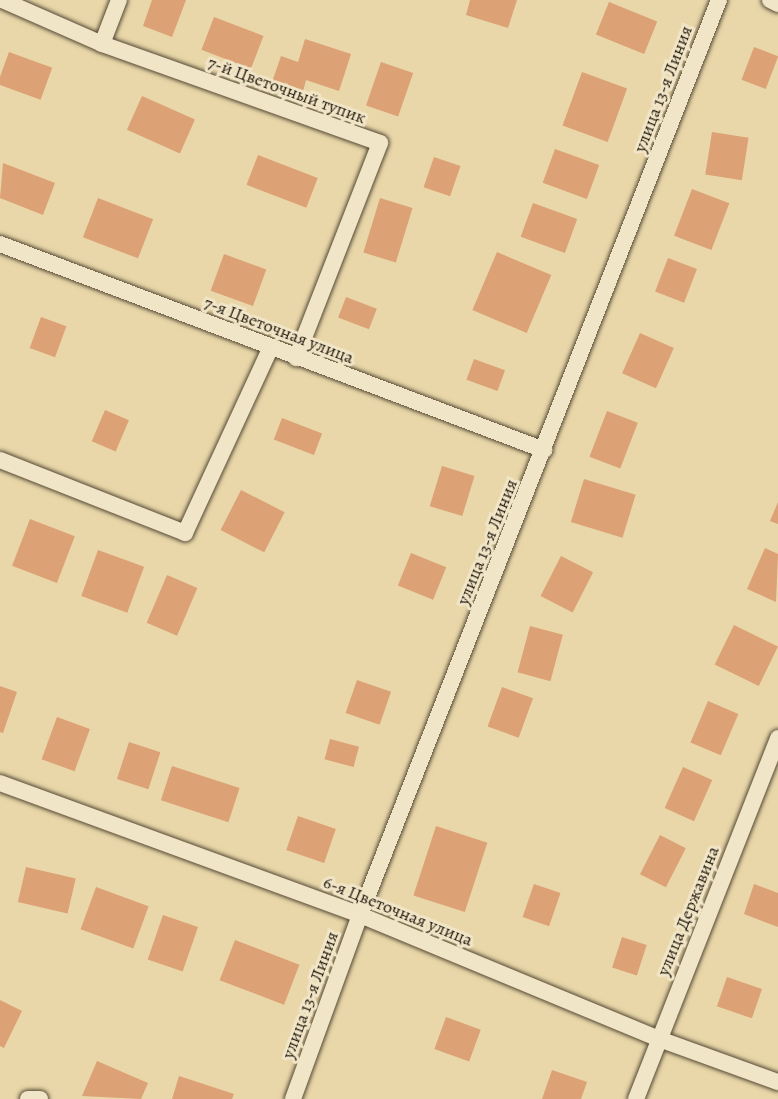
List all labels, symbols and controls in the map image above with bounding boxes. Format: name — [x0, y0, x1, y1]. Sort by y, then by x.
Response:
street label: улица 13-я Линия — [629, 23, 697, 155]
street label: 7-й Цветочный тупик — [205, 51, 369, 129]
street label: 7-я Цветочная улица — [201, 292, 357, 368]
street label: улица 13-я Линия — [452, 476, 522, 608]
street label: улица Державина — [652, 843, 724, 979]
street label: 6-я Цветочная улица — [320, 871, 476, 951]
street label: улица 13-я Линия — [277, 928, 343, 1062]

